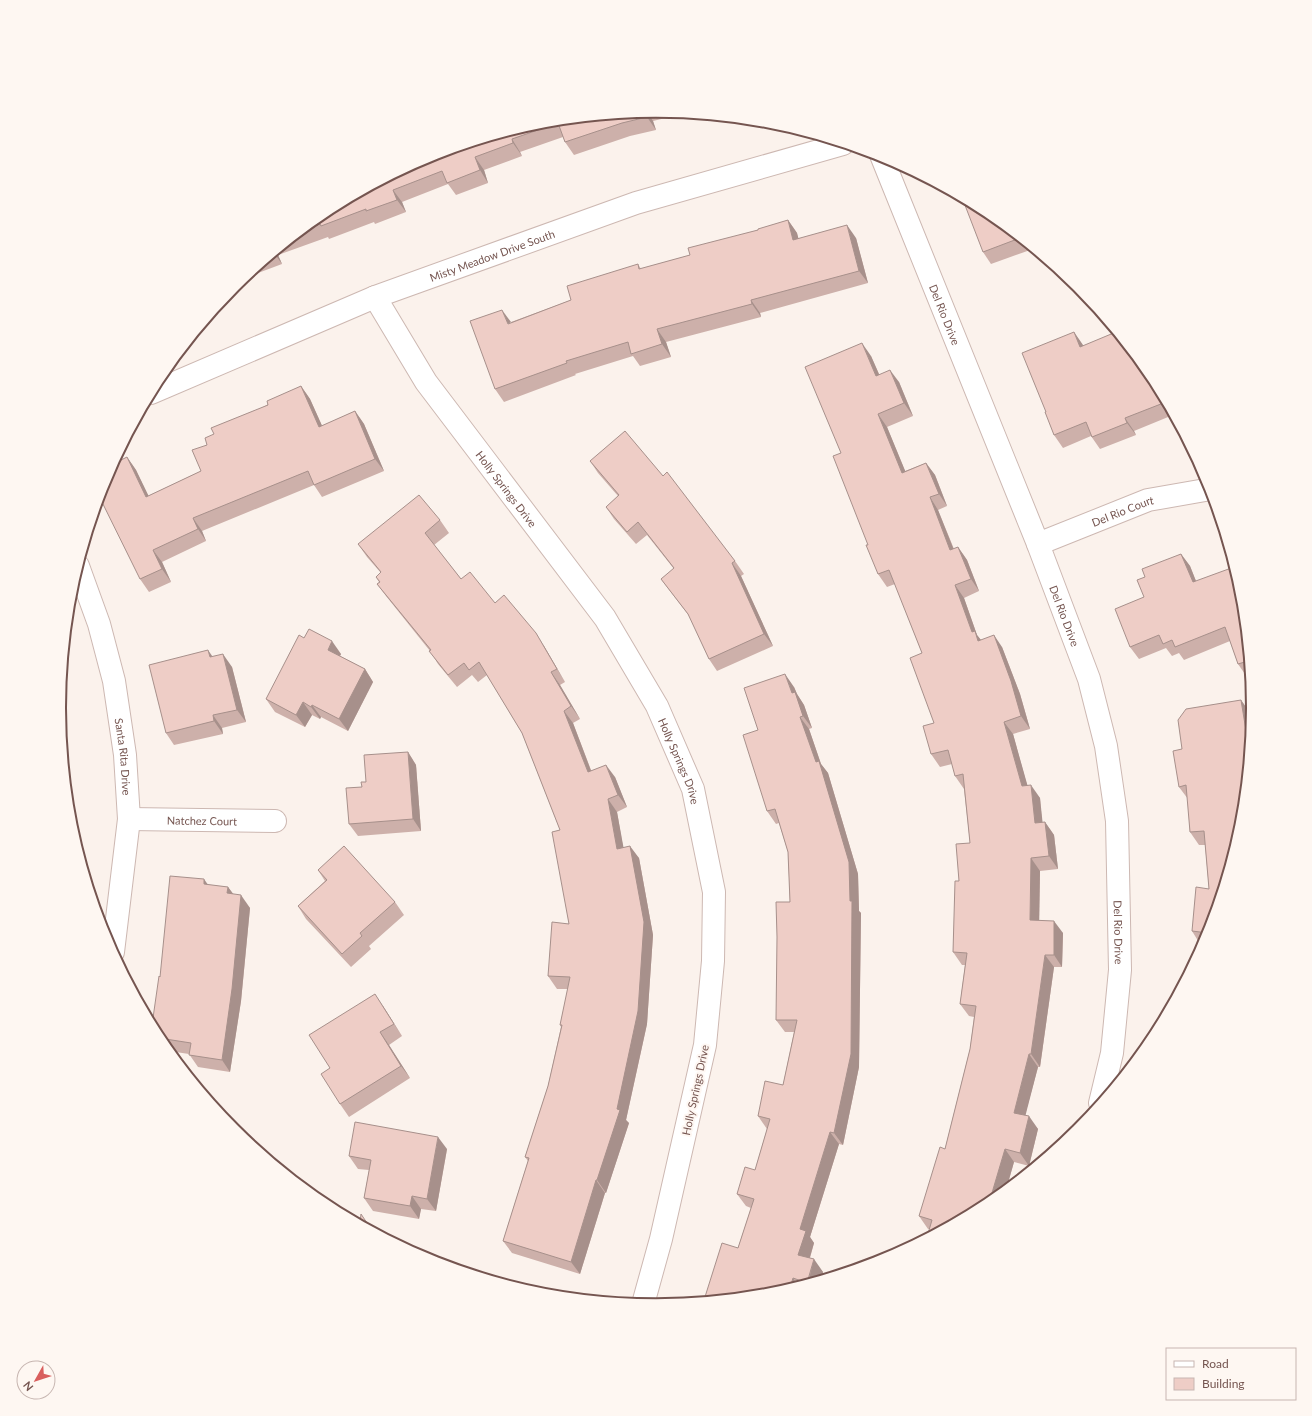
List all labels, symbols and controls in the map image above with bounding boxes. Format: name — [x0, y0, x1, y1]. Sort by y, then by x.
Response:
street label: Misty Meadow Drive South — [428, 226, 556, 283]
street label: Del Rio Drive — [927, 282, 964, 347]
street label: Holly Springs Drive — [474, 448, 540, 530]
street label: Del Rio Court — [1090, 493, 1154, 528]
street label: Del Rio Drive — [1048, 583, 1083, 648]
street label: Holly Springs Drive — [656, 716, 702, 805]
street label: Santa Rita Drive — [113, 717, 134, 796]
street label: Natchez Court — [167, 813, 237, 827]
street label: Del Rio Drive — [1112, 900, 1126, 965]
street label: Holly Springs Drive — [679, 1043, 711, 1136]
legend — [1166, 1348, 1296, 1400]
text: Road — [1202, 1356, 1229, 1371]
north arrow — [16, 1360, 56, 1400]
text: Building — [1202, 1376, 1245, 1391]
text: N — [20, 1379, 36, 1394]

